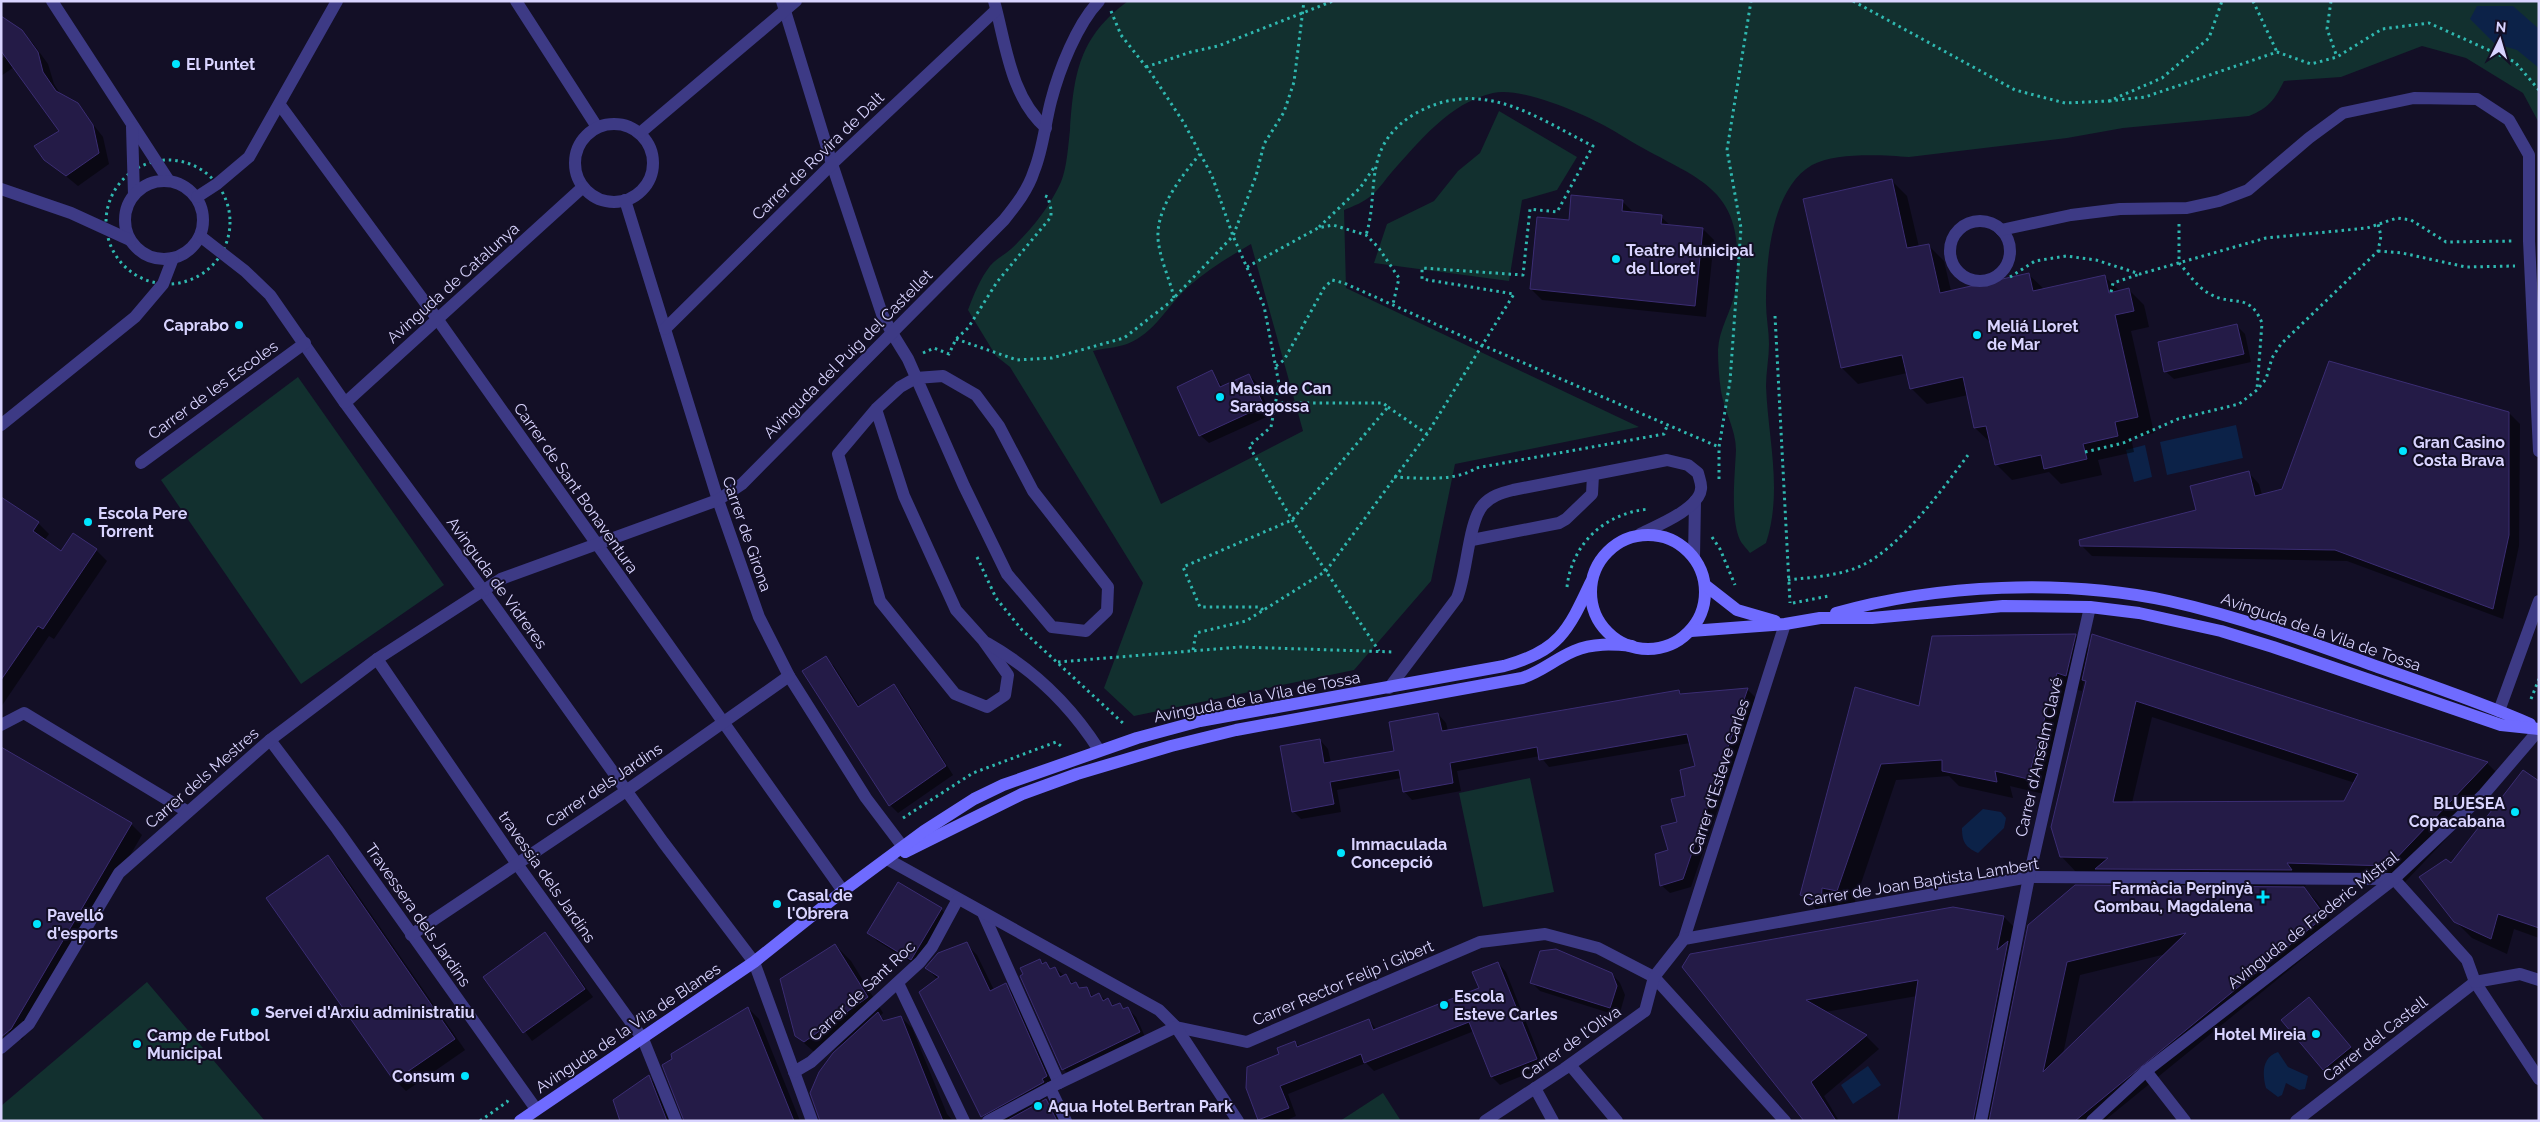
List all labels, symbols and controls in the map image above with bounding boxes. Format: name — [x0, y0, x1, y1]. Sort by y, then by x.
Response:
north arrow — [2475, 15, 2525, 65]
text: N — [2495, 19, 2507, 35]
place label: El Puntet — [186, 55, 255, 74]
marker: El Puntet — [170, 58, 182, 70]
street label: Carrer de Rovira de Dalt — [748, 88, 888, 224]
street label: Avinguda de Catalunya — [383, 219, 523, 347]
place label: Teatre Municipal de Lloret — [1626, 241, 1755, 278]
marker: Teatre Municipal de Lloret — [1610, 253, 1622, 265]
street label: Avinguda del Puig del Castellet — [760, 265, 937, 442]
place label: Caprabo — [164, 316, 229, 335]
place label: Meliá Lloret de Mar — [1987, 317, 2078, 354]
marker: Caprabo — [233, 319, 245, 331]
marker: Meliá Lloret de Mar — [1971, 329, 1983, 341]
street label: Carrer de les Escoles — [145, 336, 282, 443]
place label: Masia de Can Saragossa — [1230, 379, 1332, 416]
marker: Masia de Can Saragossa — [1214, 391, 1226, 403]
street label: Carrer de Sant Bonaventura — [510, 399, 642, 577]
place label: Gran Casino Costa Brava — [2413, 433, 2505, 470]
marker: Gran Casino Costa Brava — [2397, 445, 2409, 457]
street label: Carrer de Girona — [718, 474, 776, 594]
place label: Escola Pere Torrent — [98, 504, 188, 541]
street label: Avinguda de Vidreres — [443, 513, 551, 653]
marker: Escola Pere Torrent — [82, 516, 94, 528]
street label: Avinguda de la Vila de Tossa — [2219, 589, 2423, 675]
street label: Avinguda de la Vila de Tossa — [1152, 668, 1362, 726]
street label: Carrer d'Anselm Clavé — [2011, 675, 2067, 839]
street label: Carrer d'Esteve Carles — [1685, 696, 1753, 857]
street label: Carrer dels Mestres — [142, 724, 263, 832]
street label: Carrer dels Jardins — [542, 739, 666, 831]
place label: BLUESEA Copacabana — [2409, 794, 2505, 831]
marker: BLUESEA Copacabana — [2509, 806, 2521, 818]
street label: travessia dels Jardins — [494, 808, 600, 947]
place label: Immaculada Concepció — [1351, 835, 1447, 872]
street label: Travessera dels Jardins — [361, 840, 475, 990]
marker: Immaculada Concepció — [1335, 847, 1347, 859]
street label: Avinguda de Frederic Mistral — [2224, 847, 2403, 993]
street label: Carrer de Joan Baptista Lambert — [1802, 854, 2041, 910]
place label: Farmàcia Perpinyà Gombau, Magdalena — [2094, 879, 2253, 916]
place label: Casal de l'Obrera — [787, 886, 853, 923]
marker: Farmàcia Perpinyà Gombau, Magdalena — [2257, 891, 2269, 903]
marker: Casal de l'Obrera — [771, 898, 783, 910]
place label: Pavelló d'esports — [47, 906, 118, 943]
marker: Pavelló d'esports — [31, 918, 43, 930]
street label: Carrer Rector Felip i Gibert — [1250, 936, 1437, 1030]
street label: Carrer de Sant Roc — [805, 937, 919, 1045]
street label: Avinguda de la Vila de Blanes — [532, 959, 724, 1097]
place label: Escola Esteve Carles — [1454, 987, 1558, 1024]
street label: Carrer del Castell — [2319, 992, 2432, 1086]
marker: Escola Esteve Carles — [1438, 999, 1450, 1011]
street label: Carrer de l'Oliva — [1518, 1002, 1624, 1084]
place label: Servei d'Arxiu administratiu — [265, 1003, 475, 1022]
marker: Servei d'Arxiu administratiu — [249, 1006, 261, 1018]
place label: Hotel Mireia — [2214, 1025, 2306, 1044]
place label: Camp de Futbol Municipal — [147, 1026, 270, 1063]
marker: Hotel Mireia — [2310, 1028, 2322, 1040]
marker: Camp de Futbol Municipal — [131, 1038, 143, 1050]
place label: Consum — [392, 1067, 455, 1086]
marker: Consum — [459, 1070, 471, 1082]
place label: Aqua Hotel Bertran Park — [1048, 1097, 1233, 1116]
marker: Aqua Hotel Bertran Park — [1032, 1100, 1044, 1112]

